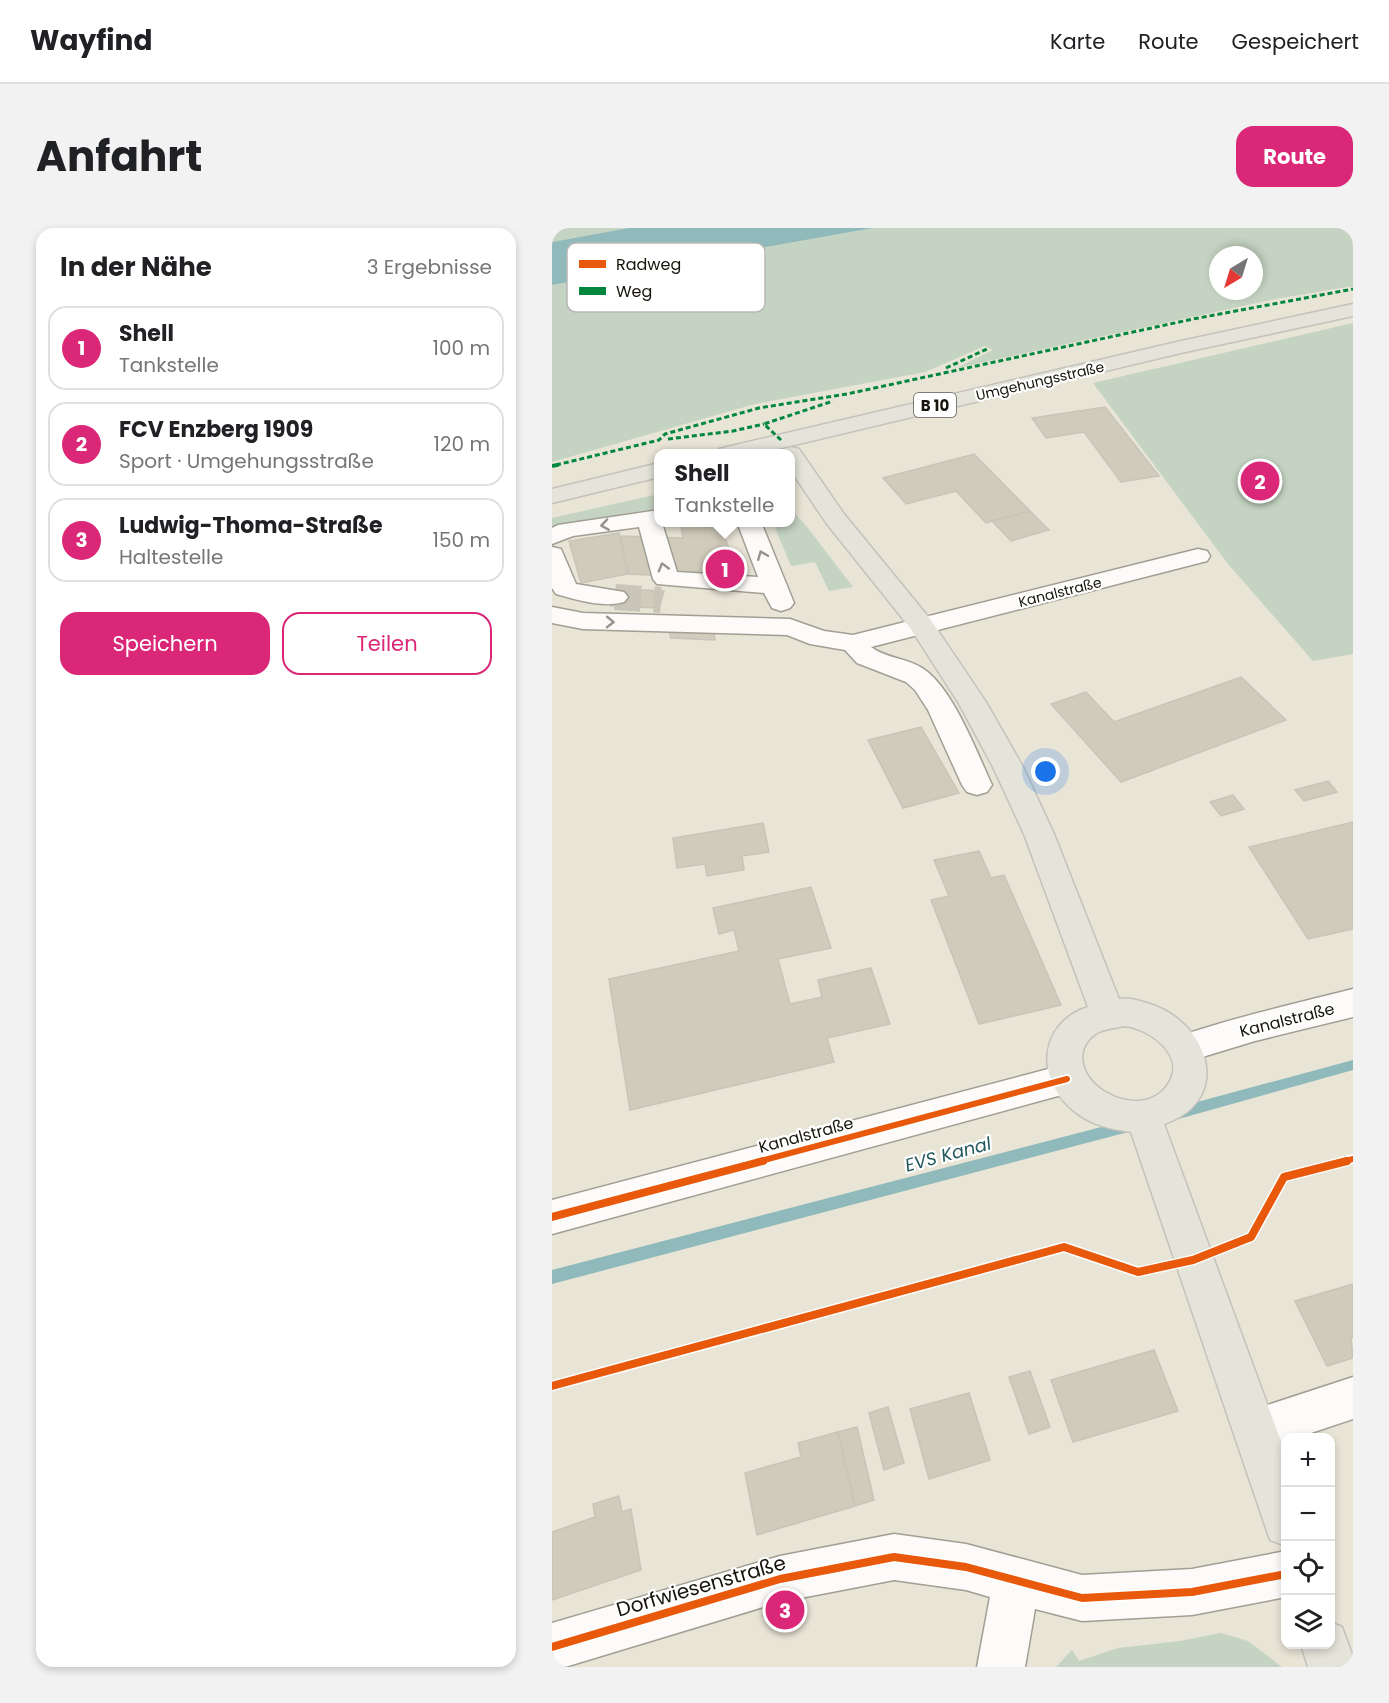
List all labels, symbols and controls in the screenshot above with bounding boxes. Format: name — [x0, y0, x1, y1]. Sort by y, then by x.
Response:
text: Wayfind — [30, 21, 152, 60]
text: Karte — [1050, 27, 1105, 56]
text: Route — [1138, 27, 1199, 56]
text: Gespeichert — [1232, 27, 1359, 56]
button: Route — [1236, 126, 1353, 187]
text: Anfahrt — [36, 127, 202, 186]
legend — [567, 243, 765, 312]
north arrow — [1209, 246, 1263, 300]
text: In der Nähe — [60, 249, 212, 285]
text: 3 Ergebnisse — [367, 253, 492, 281]
text: Radweg — [616, 253, 681, 276]
text: Weg — [616, 280, 652, 303]
text: Shell — [119, 318, 174, 349]
text: 1 — [78, 334, 85, 362]
text: 100 m — [433, 334, 490, 362]
text: Tankstelle — [119, 351, 219, 379]
street label: Umgehungsstraße — [974, 356, 1106, 405]
road number: B 10 — [914, 393, 956, 417]
text: FCV Enzberg 1909 — [119, 414, 313, 445]
text: 2 — [76, 430, 87, 458]
text: 120 m — [434, 430, 490, 458]
text: Sport · Umgehungsstraße — [119, 447, 374, 475]
popup — [654, 449, 795, 527]
text: Shell — [675, 458, 729, 489]
pin: 2 — [1240, 458, 1280, 504]
text: Tankstelle — [675, 491, 774, 519]
text: Ludwig-Thoma-Straße — [119, 510, 382, 541]
one-way arrow — [600, 518, 610, 530]
text: 3 — [75, 526, 88, 554]
text: 150 m — [433, 526, 490, 554]
text: Haltestelle — [119, 543, 223, 571]
pin: 1 — [706, 546, 744, 592]
one-way arrow — [757, 550, 769, 561]
one-way arrow — [658, 562, 670, 573]
street label: Kanalstraße — [1016, 572, 1104, 612]
button: Speichern — [60, 612, 270, 675]
button: Teilen — [282, 612, 492, 675]
one-way arrow — [605, 616, 614, 628]
your location — [1031, 757, 1060, 786]
street label: Kanalstraße — [1237, 997, 1337, 1043]
street label: Kanalstraße — [756, 1111, 856, 1159]
water label: EVS Kanal — [902, 1130, 994, 1178]
map controls — [1281, 1433, 1335, 1649]
button: + — [1281, 1433, 1335, 1487]
button: − — [1281, 1487, 1335, 1541]
button: locate — [1281, 1541, 1335, 1595]
street label: Dorfwiesenstraße — [613, 1548, 789, 1624]
pin: 3 — [766, 1588, 804, 1632]
button: layers — [1281, 1595, 1335, 1649]

